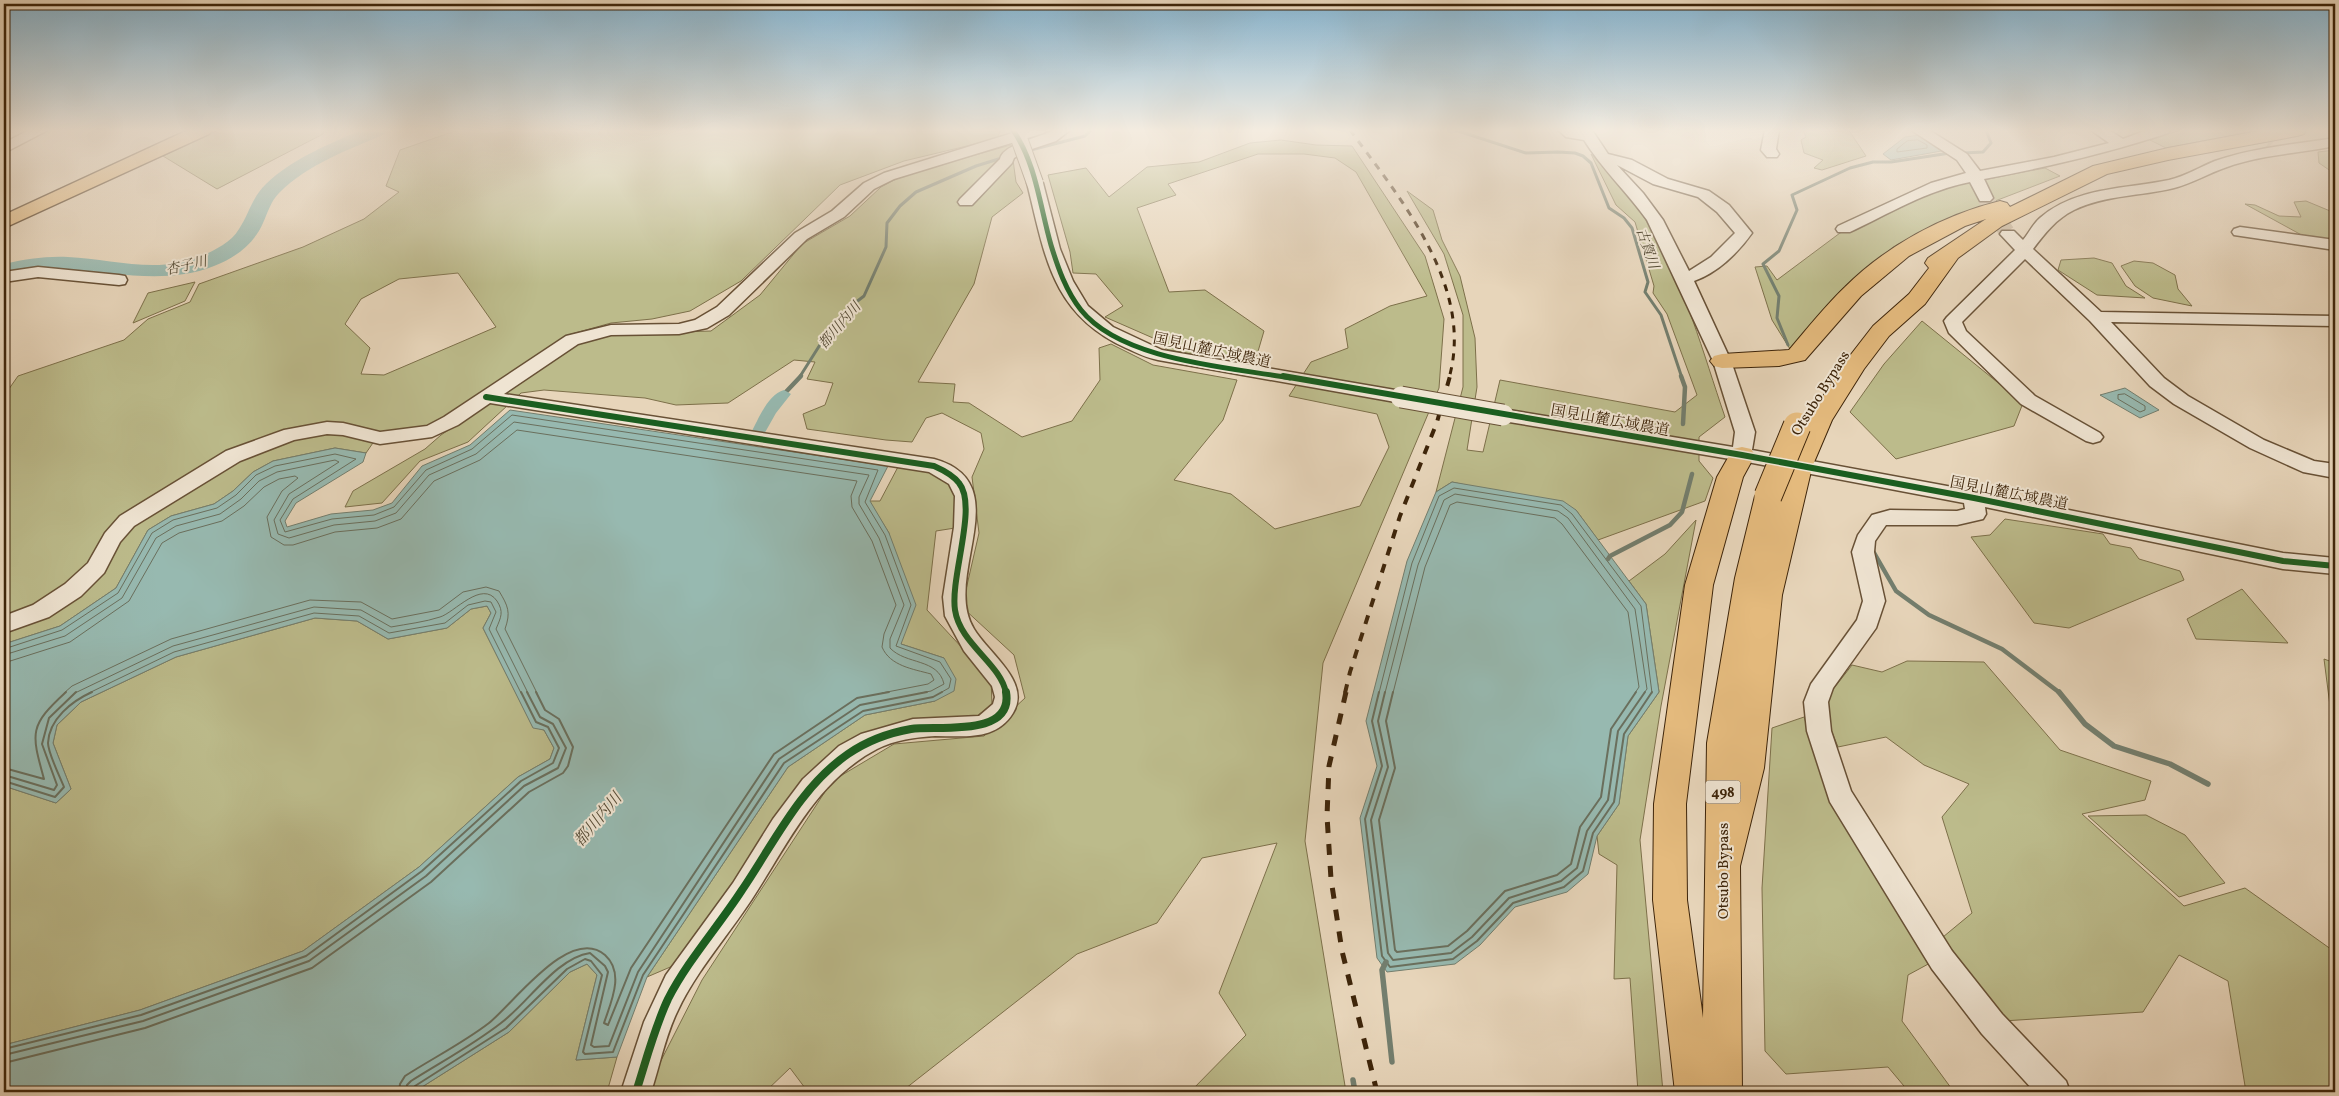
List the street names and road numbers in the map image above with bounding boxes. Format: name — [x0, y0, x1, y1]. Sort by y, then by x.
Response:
street label: 国見山麓広域農道 — [1151, 329, 1273, 374]
street label: Otsubo Bypass — [1787, 347, 1856, 440]
street label: 国見山麓広域農道 — [1549, 401, 1671, 442]
street label: 国見山麓広域農道 — [1948, 473, 2070, 516]
road number: 498 — [1706, 780, 1740, 804]
street label: Otsubo Bypass — [1714, 823, 1735, 919]

